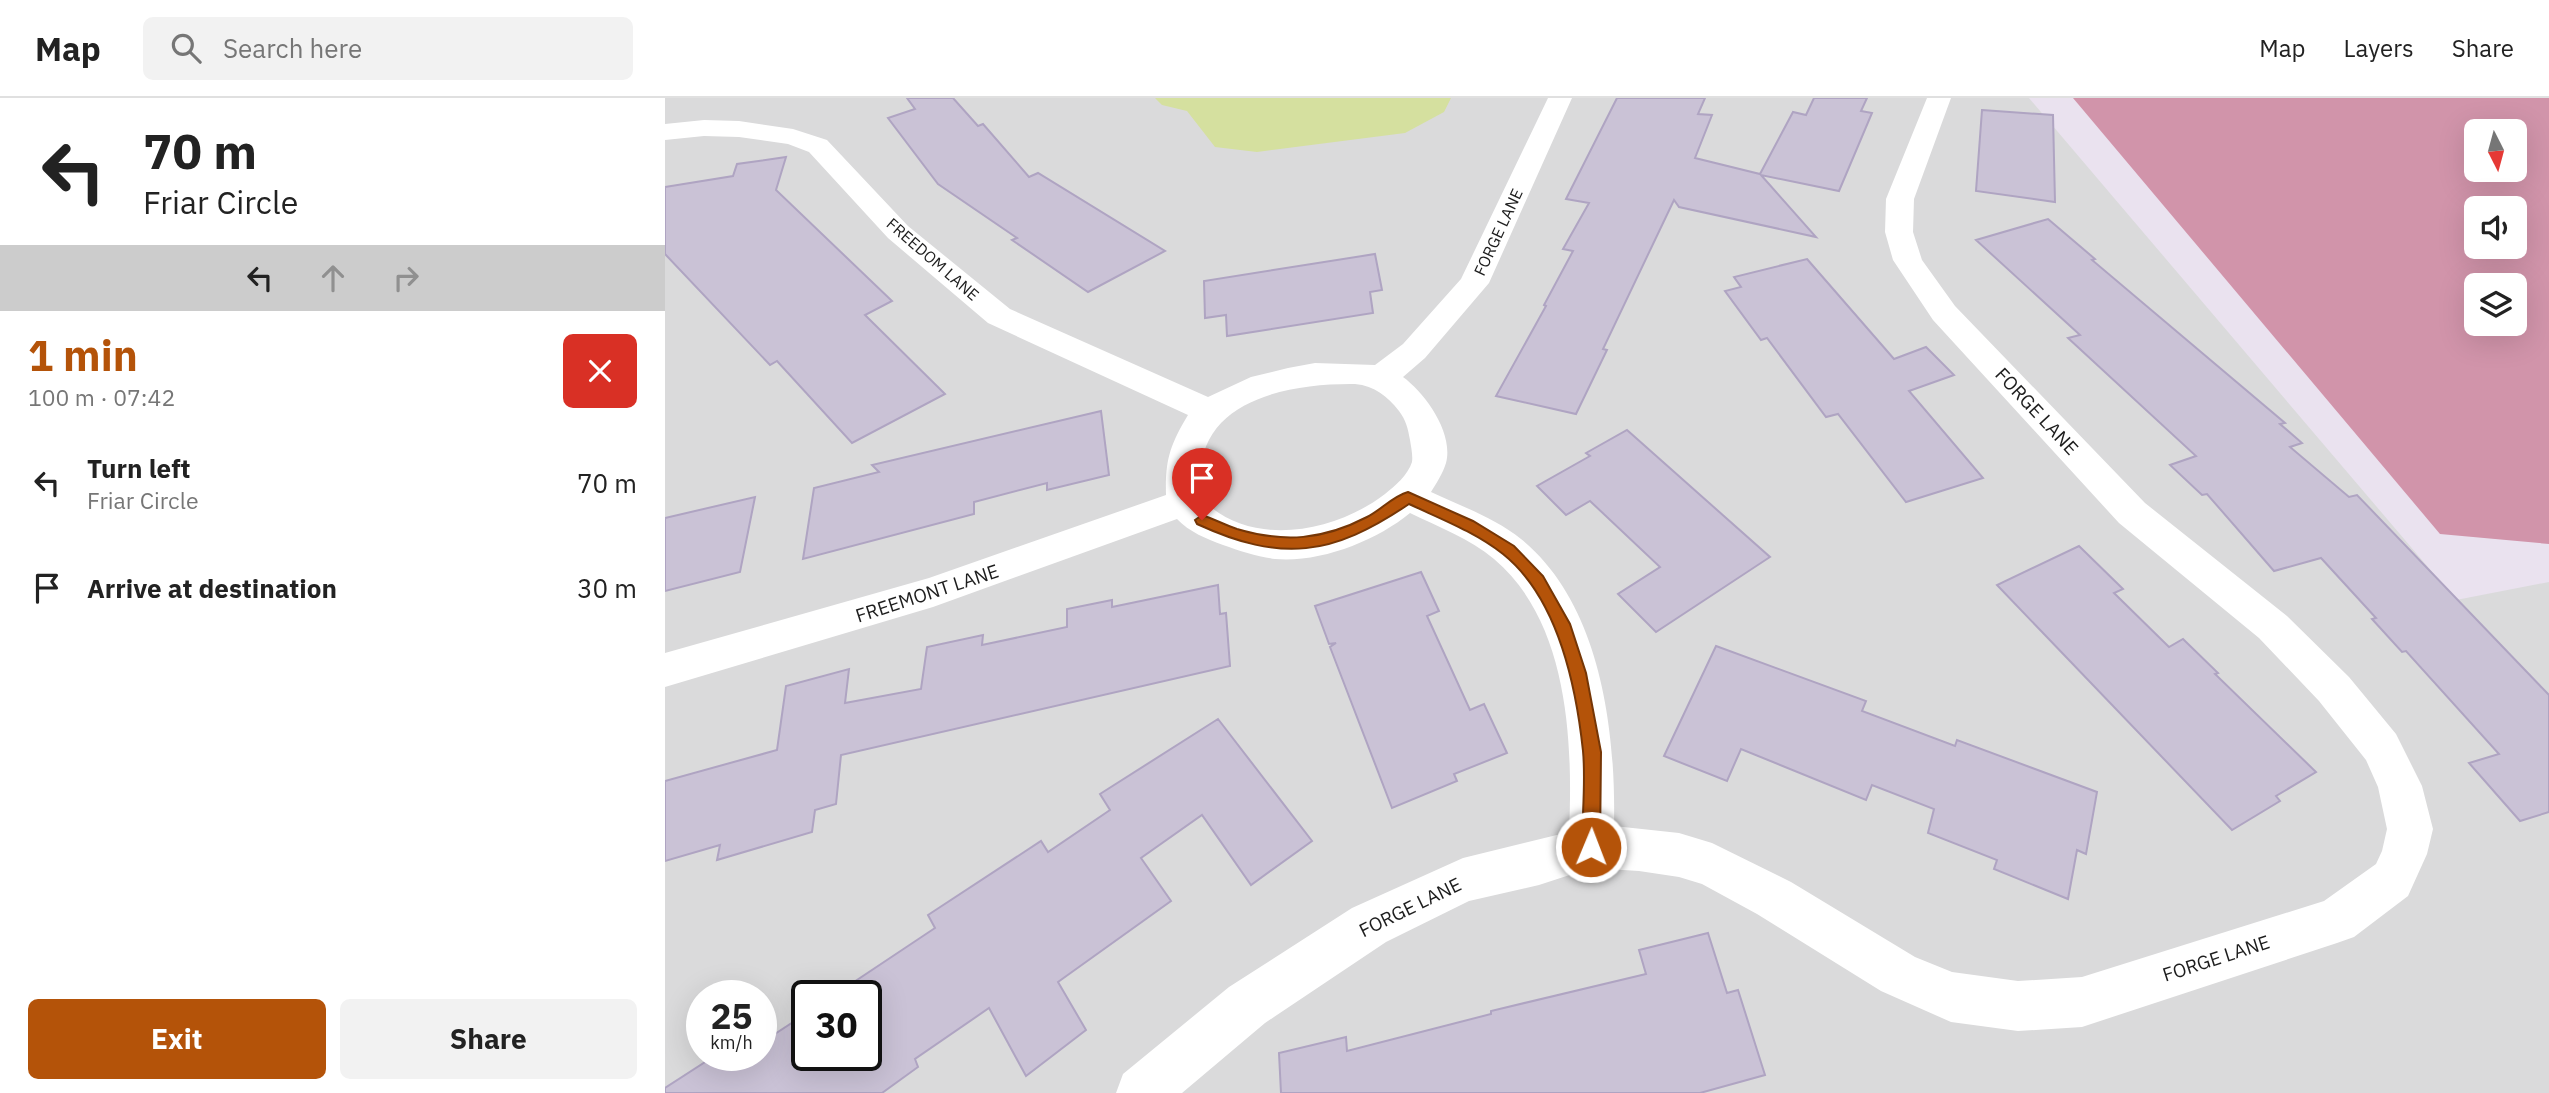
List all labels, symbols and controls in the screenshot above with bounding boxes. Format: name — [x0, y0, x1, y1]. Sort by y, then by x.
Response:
search box — [143, 17, 633, 80]
text: Map — [35, 27, 101, 70]
icon: search — [167, 29, 205, 67]
text: Search here — [223, 31, 362, 65]
text: Map — [2259, 32, 2306, 64]
text: Layers — [2344, 32, 2414, 64]
text: Share — [2452, 32, 2514, 64]
text: 70 m — [143, 119, 257, 182]
north arrow — [2464, 119, 2527, 182]
map controls — [2464, 119, 2527, 336]
icon: left — [28, 126, 119, 217]
text: Friar Circle — [143, 181, 298, 223]
street label: FORGE LANE — [1469, 185, 1527, 279]
button: sound — [2464, 196, 2527, 259]
street label: FREEDOM LANE — [883, 213, 983, 305]
icon: left — [241, 259, 279, 297]
icon: ahead — [314, 259, 352, 297]
icon: right — [387, 259, 425, 297]
button: layers — [2464, 273, 2527, 336]
text: 1 min — [28, 328, 138, 383]
button: close — [563, 334, 637, 408]
street label: FORGE LANE — [1990, 362, 2084, 460]
text: 100 m · 07:42 — [28, 382, 175, 412]
pin — [1172, 448, 1232, 520]
text: Turn left — [87, 451, 190, 485]
icon: arrive — [1183, 459, 1221, 497]
icon: left — [28, 464, 66, 502]
text: 70 m — [577, 466, 637, 500]
text: Friar Circle — [87, 485, 199, 515]
street label: FREEMONT LANE — [852, 559, 1002, 627]
icon: arrive — [28, 569, 66, 607]
text: Arrive at destination — [87, 571, 337, 605]
text: 30 m — [577, 571, 637, 605]
position arrow — [1554, 810, 1628, 884]
street label: FORGE LANE — [1355, 872, 1465, 942]
street label: FORGE LANE — [2159, 929, 2273, 987]
speed limit sign: 30 — [791, 980, 882, 1071]
text: 25 — [710, 993, 753, 1039]
button: Exit — [28, 999, 326, 1079]
button: Share — [340, 999, 637, 1079]
text: km/h — [710, 1031, 753, 1054]

